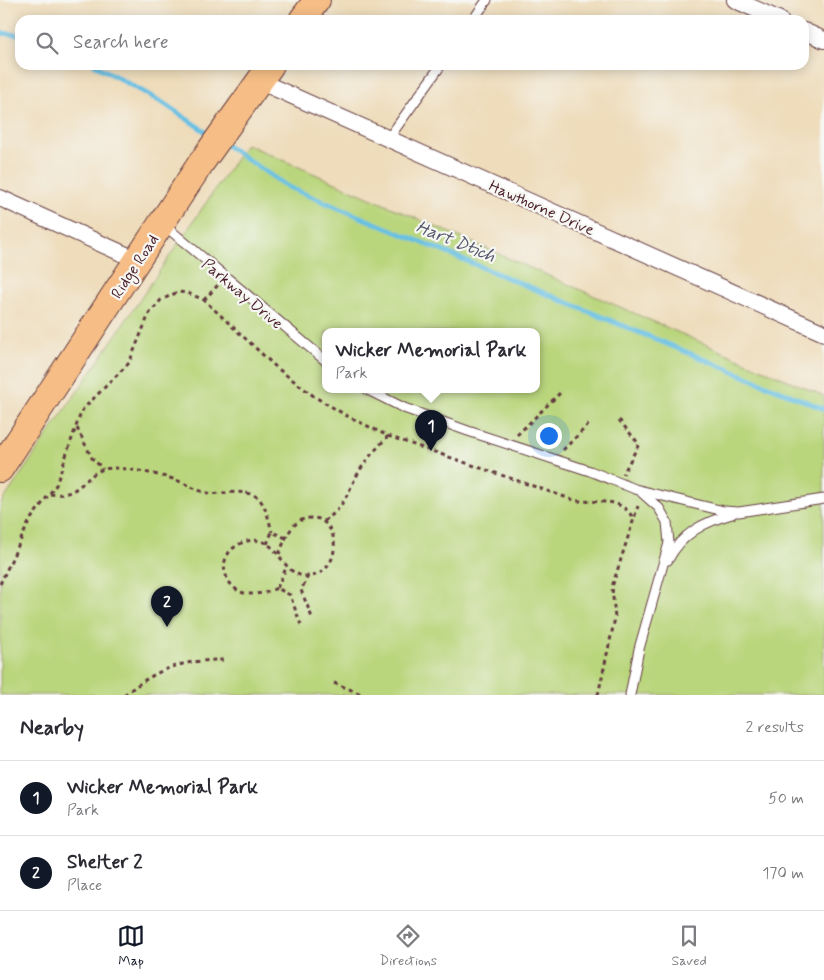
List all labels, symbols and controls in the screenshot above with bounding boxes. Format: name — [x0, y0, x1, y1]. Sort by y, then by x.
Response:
search box — [15, 15, 809, 70]
icon: search — [33, 29, 61, 57]
text: Search here — [73, 30, 169, 55]
street label: Hawthorne Drive — [485, 176, 598, 241]
water label: Hart Dtich — [412, 215, 499, 269]
street label: Ridge Road — [107, 231, 165, 304]
street label: Parkway Drive — [197, 254, 287, 334]
popup — [322, 328, 540, 393]
text: Wicker Memorial Park — [336, 338, 526, 363]
text: Park — [336, 363, 367, 384]
pin: 1 — [415, 410, 447, 451]
your location — [536, 423, 562, 449]
pin: 2 — [151, 586, 183, 627]
text: Nearby — [20, 714, 84, 742]
text: 2 results — [746, 717, 804, 738]
text: Wicker Memorial Park — [67, 775, 258, 800]
text: 1 — [32, 788, 40, 809]
text: 50 m — [768, 788, 804, 809]
text: Park — [67, 800, 99, 821]
text: Shelter 2 — [67, 850, 143, 875]
text: 2 — [32, 863, 40, 884]
text: 170 m — [762, 863, 804, 884]
text: Place — [67, 875, 102, 896]
tab: Map — [117, 922, 145, 970]
tab: Directions — [380, 922, 437, 970]
tab: Saved — [671, 922, 707, 970]

